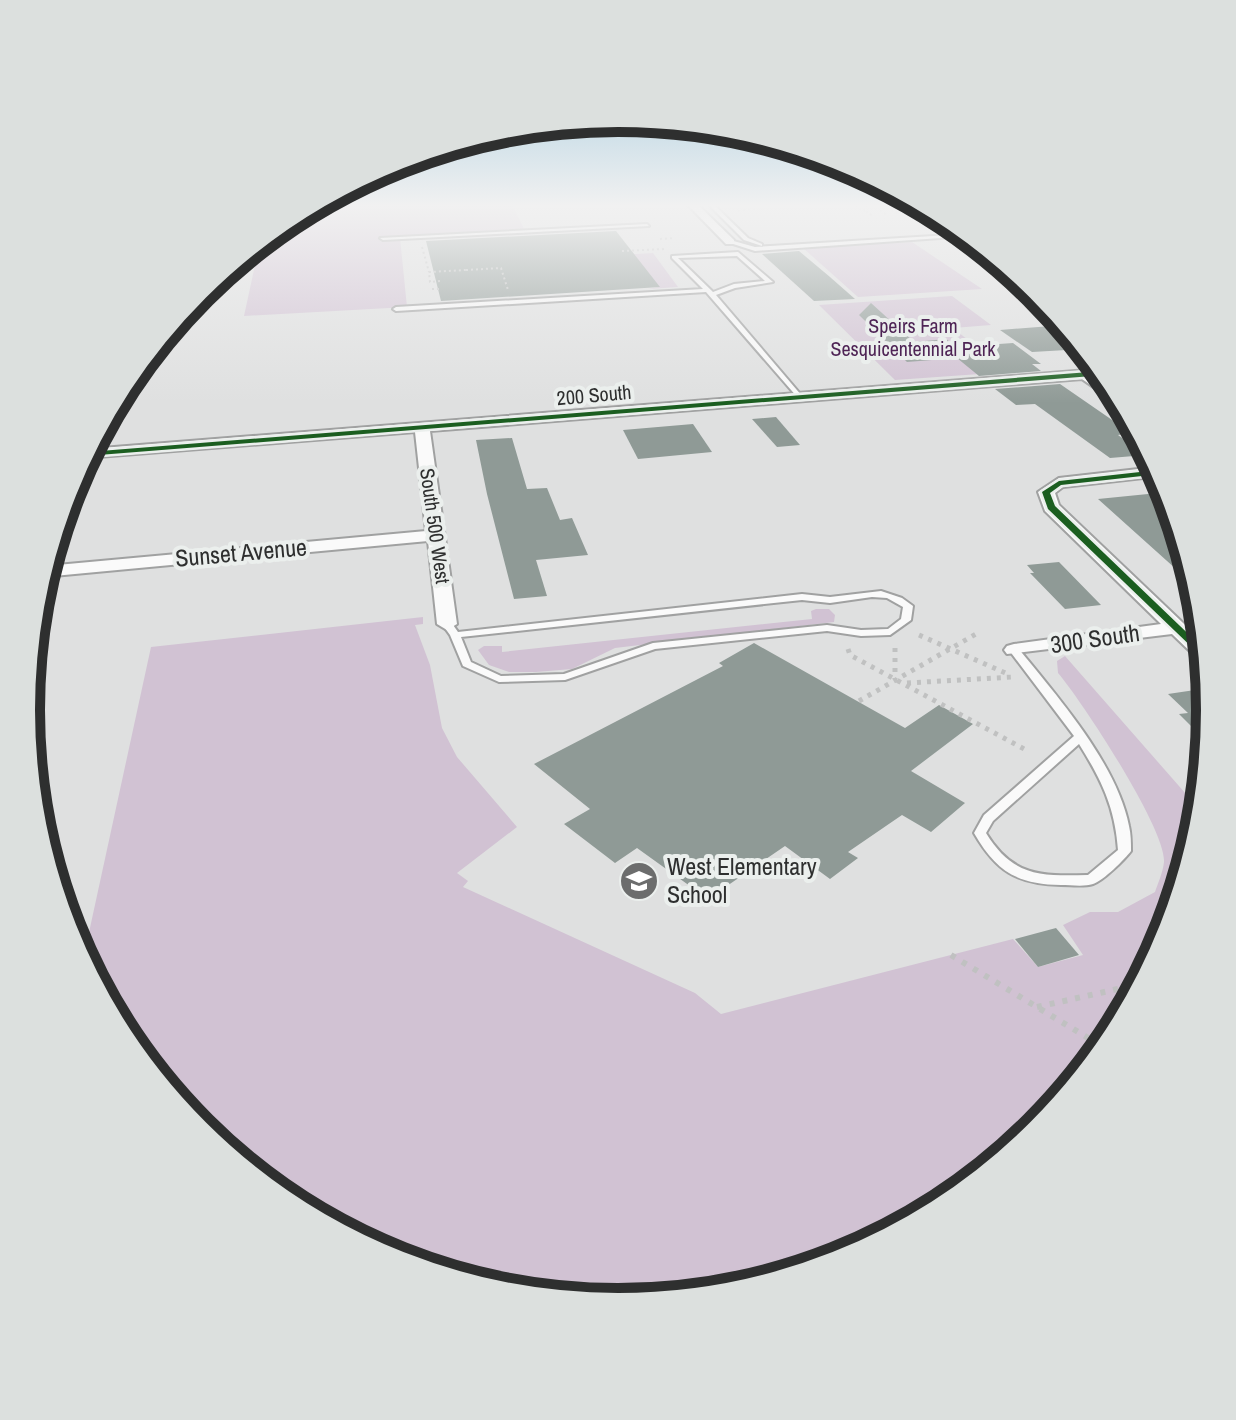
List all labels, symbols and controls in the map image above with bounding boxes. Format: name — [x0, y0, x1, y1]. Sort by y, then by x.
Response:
park label: Speirs Farm Sesquicentennial Park — [830, 312, 996, 362]
street label: 200 South — [556, 378, 632, 411]
street label: South 500 West — [414, 466, 457, 586]
street label: Sunset Avenue — [174, 530, 308, 574]
street label: 300 South — [1048, 616, 1142, 660]
place label: West Elementary School — [667, 850, 817, 910]
school or university icon: West Elementary School — [618, 860, 660, 902]

